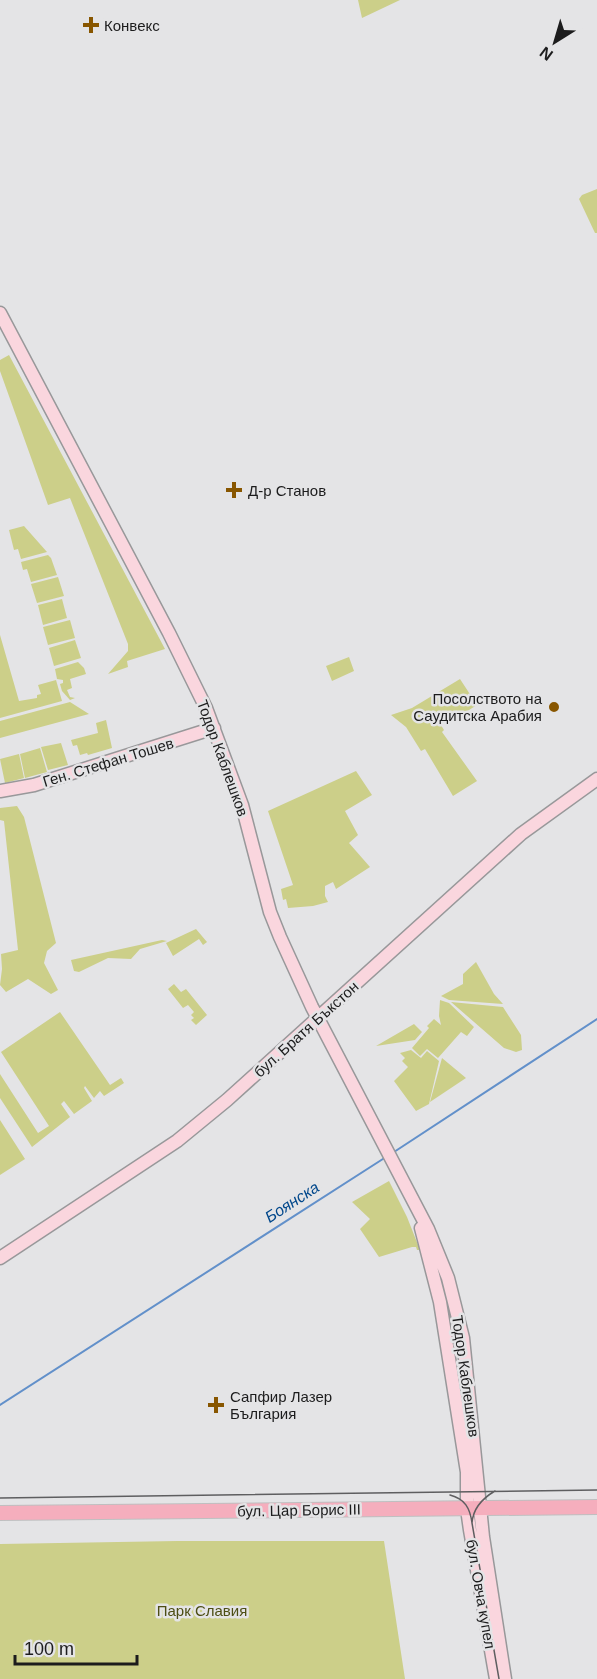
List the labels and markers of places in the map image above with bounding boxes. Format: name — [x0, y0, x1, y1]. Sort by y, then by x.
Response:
marker: Конвекс — [82, 16, 100, 34]
place label: Конвекс — [104, 17, 160, 34]
marker: Д-р Станов — [225, 481, 243, 499]
place label: Д-р Станов — [248, 482, 326, 499]
place label: Посолството на Саудитска Арабия — [413, 690, 543, 724]
marker: Посолството на Саудитска Арабия — [547, 700, 561, 714]
place label: Сапфир Лазер България — [230, 1388, 332, 1422]
marker: Сапфир Лазер България — [207, 1396, 225, 1414]

